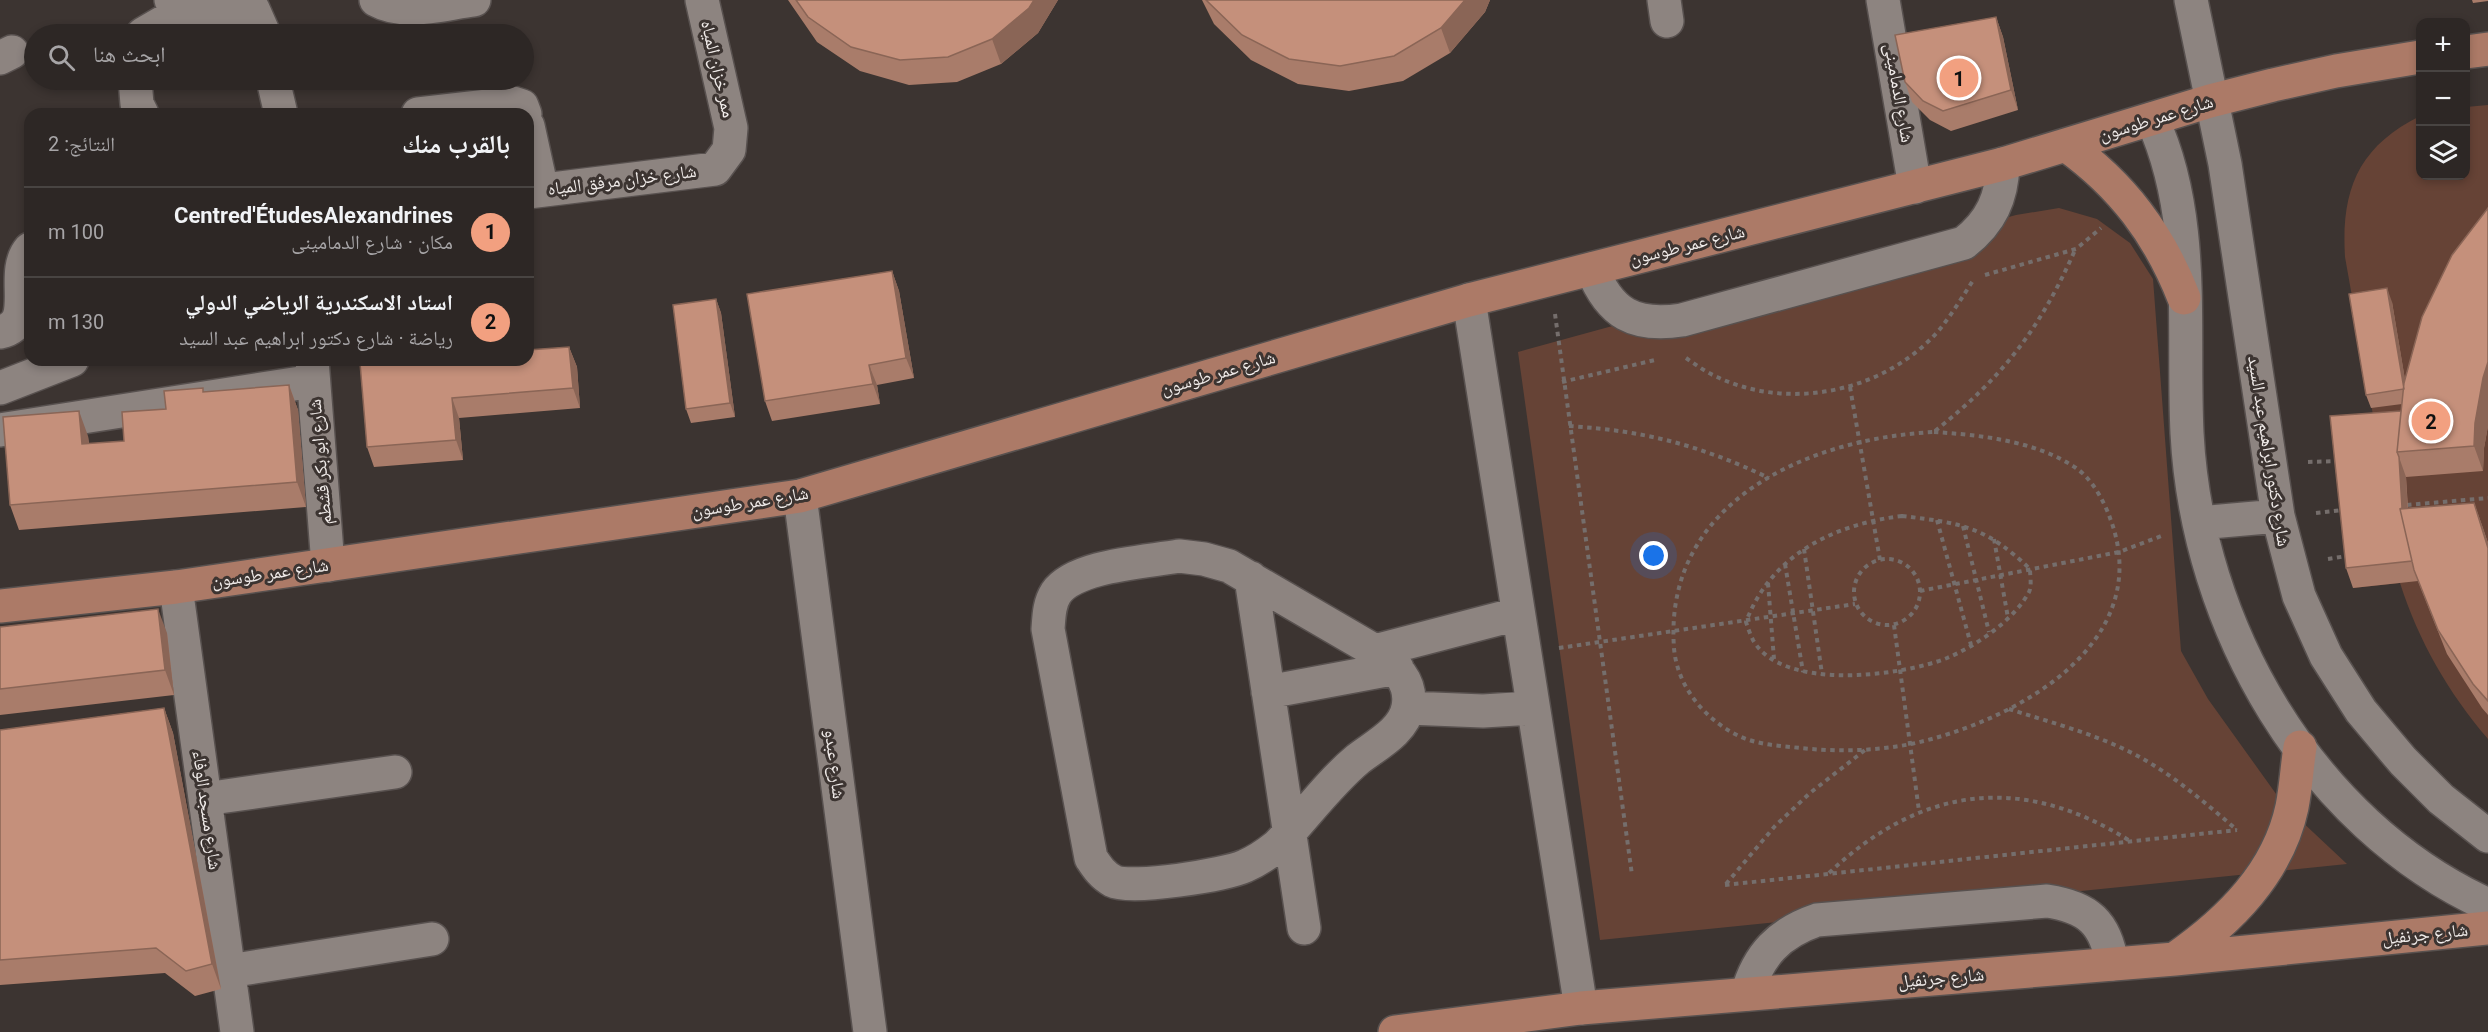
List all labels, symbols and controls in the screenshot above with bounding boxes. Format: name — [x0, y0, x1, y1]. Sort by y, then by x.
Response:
street label: ممر خزان المياه — [696, 18, 740, 120]
map controls — [2416, 18, 2470, 180]
button: + — [2416, 18, 2470, 72]
search box — [24, 24, 534, 90]
icon: search — [45, 41, 78, 74]
text: ابحث هنا — [93, 42, 166, 67]
street label: شارع الدمامينى — [1879, 42, 1919, 144]
pin: 1 — [1940, 56, 1978, 100]
button: − — [2416, 72, 2470, 126]
street label: شارع عمر طوسون — [2096, 90, 2216, 146]
button: layers — [2416, 126, 2470, 180]
text: بالقرب منك — [402, 129, 510, 159]
text: النتائج: 2 — [48, 132, 115, 156]
street label: شارع خزان مرفق المياه — [546, 160, 698, 200]
text: Centred'ÉtudesAlexandrines — [174, 203, 453, 228]
text: 100 m — [48, 220, 104, 244]
text: 1 — [485, 220, 496, 244]
street label: شارع عمر طوسون — [1627, 220, 1747, 270]
text: مكان · شارع الدمامينى — [291, 230, 453, 254]
text: استاد الاسكندرية الرياضي الدولي — [185, 290, 453, 315]
text: 130 m — [48, 310, 104, 334]
text: 2 — [485, 310, 496, 334]
text: رياضة · شارع دكتور ابراهيم عبد السيد — [179, 326, 453, 350]
street label: شارع عمر طوسون — [1158, 346, 1278, 400]
street label: شارع دكتور ابراهيم عبد السيد — [2242, 354, 2295, 548]
street label: شارع ابو بكر قشطم — [304, 398, 337, 526]
pin: 2 — [2412, 398, 2450, 444]
street label: شارع عمر طوسون — [690, 482, 810, 522]
your location — [1639, 541, 1668, 570]
street label: شارع عمر طوسون — [210, 554, 330, 592]
street label: شارع عبدو — [820, 728, 850, 800]
street label: شارع مسجد الوفاء — [188, 749, 226, 871]
street label: شارع جرنفيل — [2381, 919, 2469, 949]
street label: شارع جرنفيل — [1897, 963, 1985, 993]

